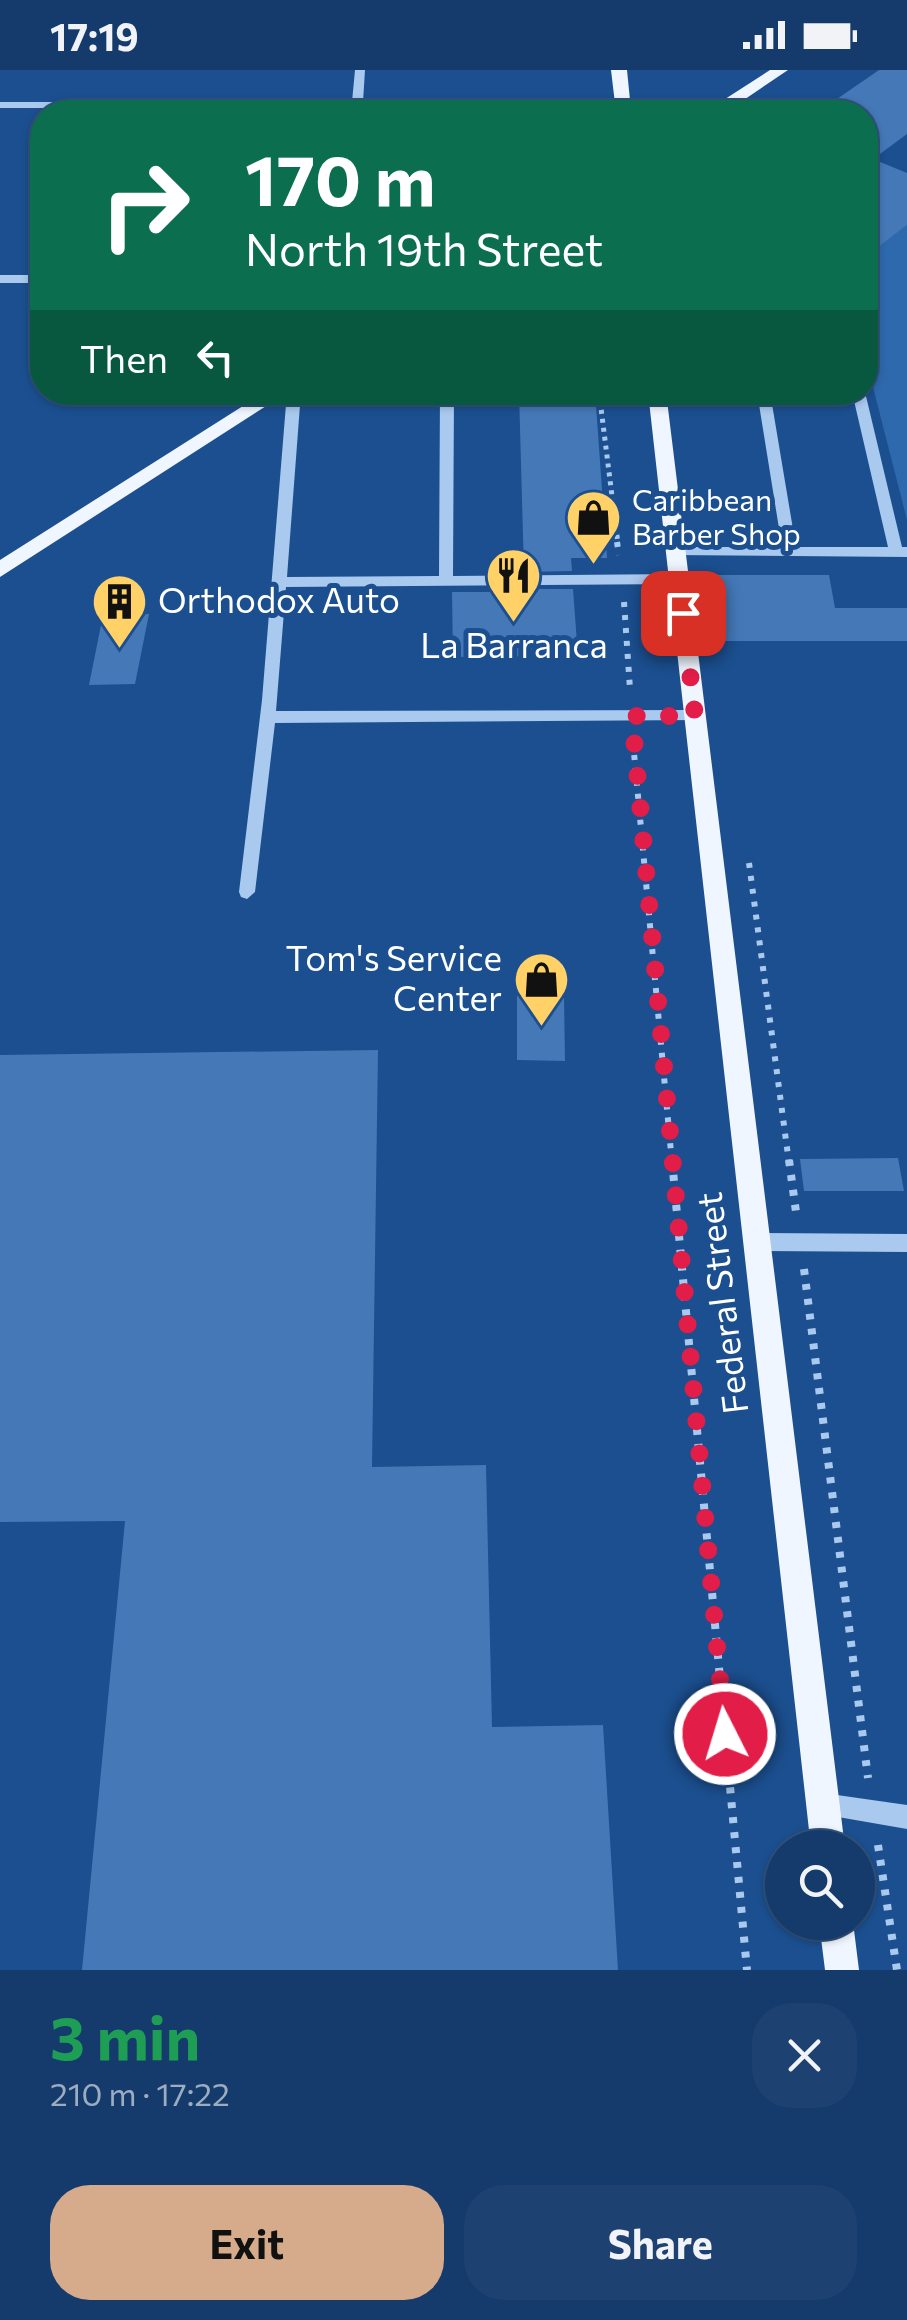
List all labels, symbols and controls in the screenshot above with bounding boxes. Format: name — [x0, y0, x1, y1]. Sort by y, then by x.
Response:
text: 17:19 — [50, 12, 139, 59]
text: 170 m — [245, 135, 436, 220]
icon: right — [80, 140, 210, 270]
text: North 19th Street — [245, 220, 603, 275]
icon: left — [188, 330, 243, 385]
text: Then — [80, 334, 168, 381]
place label: Caribbean Barber Shop — [632, 480, 801, 551]
shop icon: Caribbean Barber Shop — [563, 488, 623, 567]
restaurant icon: La Barranca — [484, 545, 544, 624]
building icon: Orthodox Auto — [89, 571, 149, 650]
pin — [641, 571, 726, 656]
place label: Orthodox Auto — [158, 577, 400, 620]
icon: arrive — [656, 586, 711, 641]
place label: La Barranca — [420, 622, 608, 665]
place label: Tom's Service Center — [285, 935, 502, 1018]
shop icon: Tom's Service Center — [511, 949, 571, 1028]
street label: Federal Street — [686, 1190, 755, 1417]
position arrow — [673, 1682, 777, 1786]
map controls — [765, 1830, 875, 1940]
button: search — [765, 1830, 875, 1940]
text: 3 min — [50, 1999, 200, 2072]
button: close — [752, 2003, 857, 2108]
text: 210 m · 17:22 — [50, 2073, 230, 2113]
button: Exit — [50, 2185, 444, 2300]
button: Share — [464, 2185, 857, 2300]

